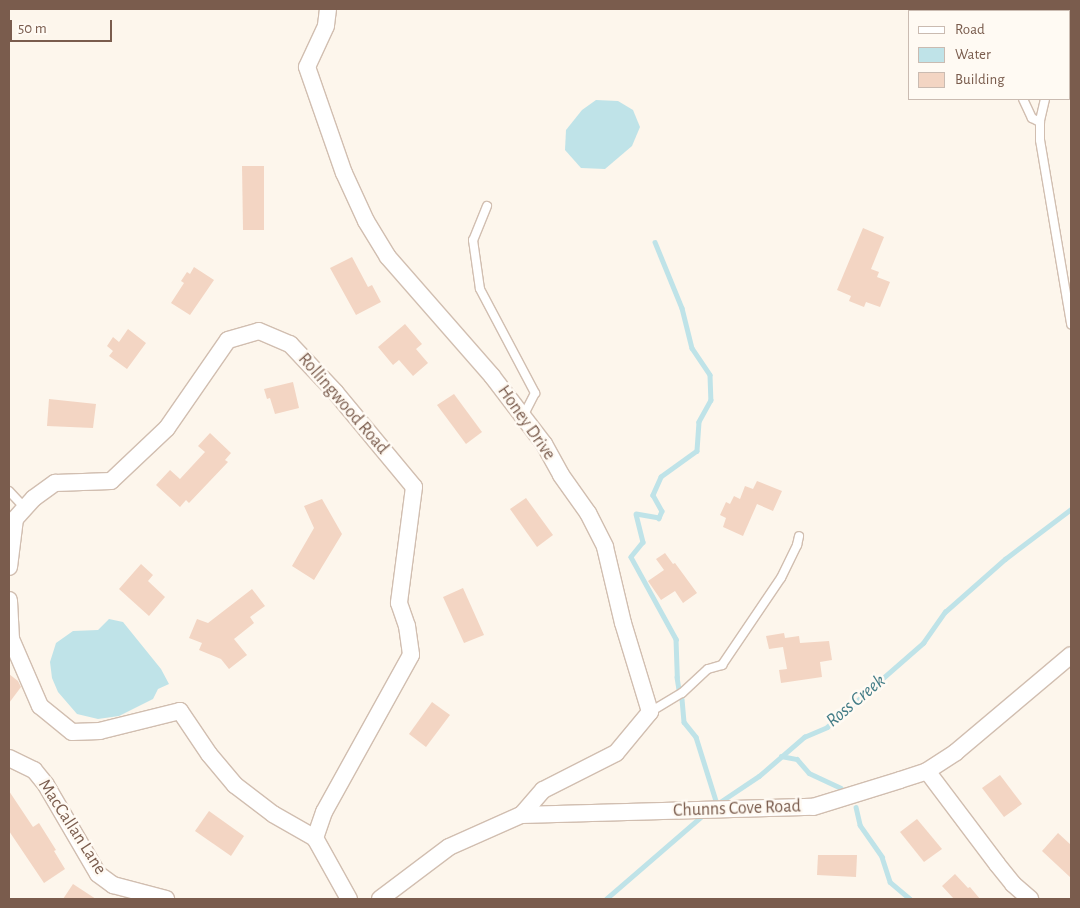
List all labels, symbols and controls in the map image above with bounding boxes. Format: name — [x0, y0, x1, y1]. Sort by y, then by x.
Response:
scale bar — [12, 10, 115, 42]
legend — [908, 10, 1070, 100]
text: 50 m — [18, 21, 47, 36]
text: Road — [955, 22, 985, 37]
text: Water — [955, 47, 991, 62]
text: Building — [955, 72, 1005, 87]
street label: Rollingwood Road — [293, 349, 393, 459]
street label: Honey Drive — [492, 381, 560, 465]
water label: Ross Creek — [822, 670, 890, 732]
street label: MacCallan Lane — [33, 775, 111, 879]
street label: Chunns Cove Road — [673, 796, 801, 822]

